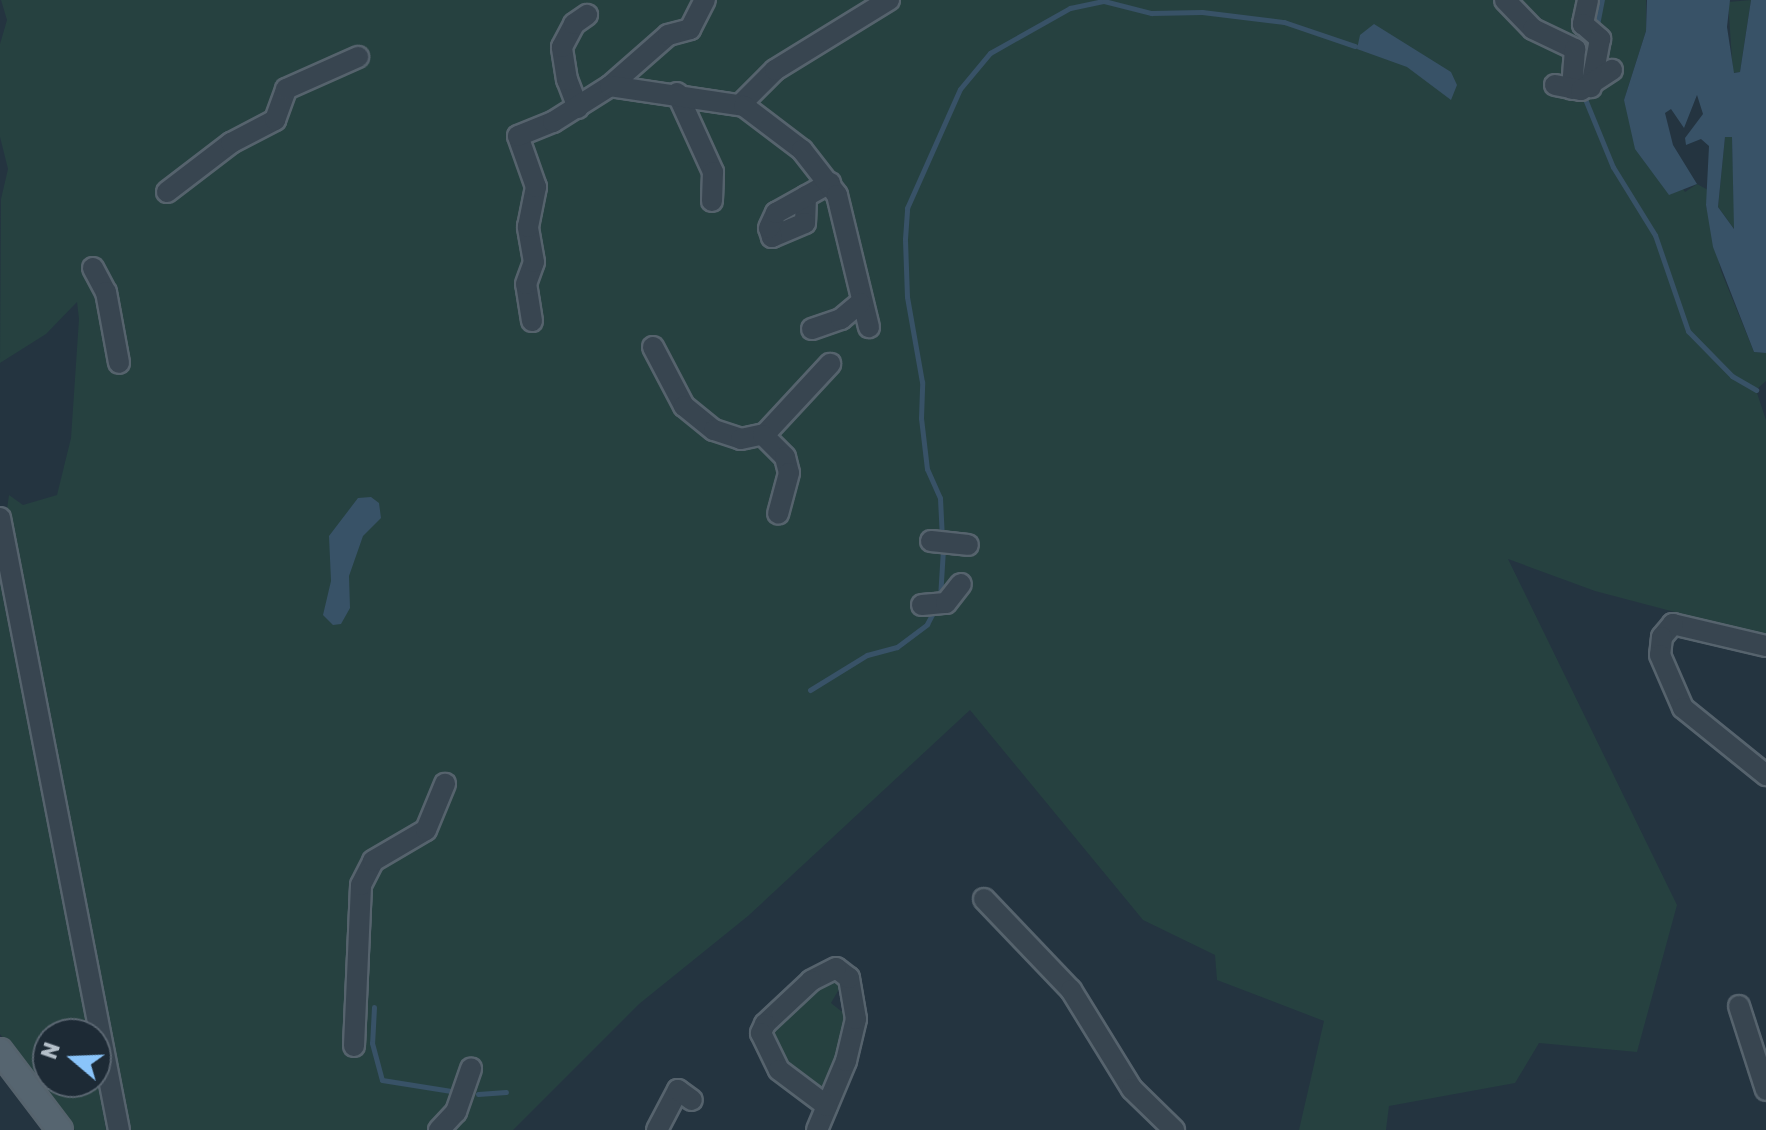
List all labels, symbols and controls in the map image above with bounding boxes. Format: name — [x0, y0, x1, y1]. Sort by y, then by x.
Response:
north arrow — [32, 1018, 112, 1098]
text: N — [35, 1039, 66, 1063]

